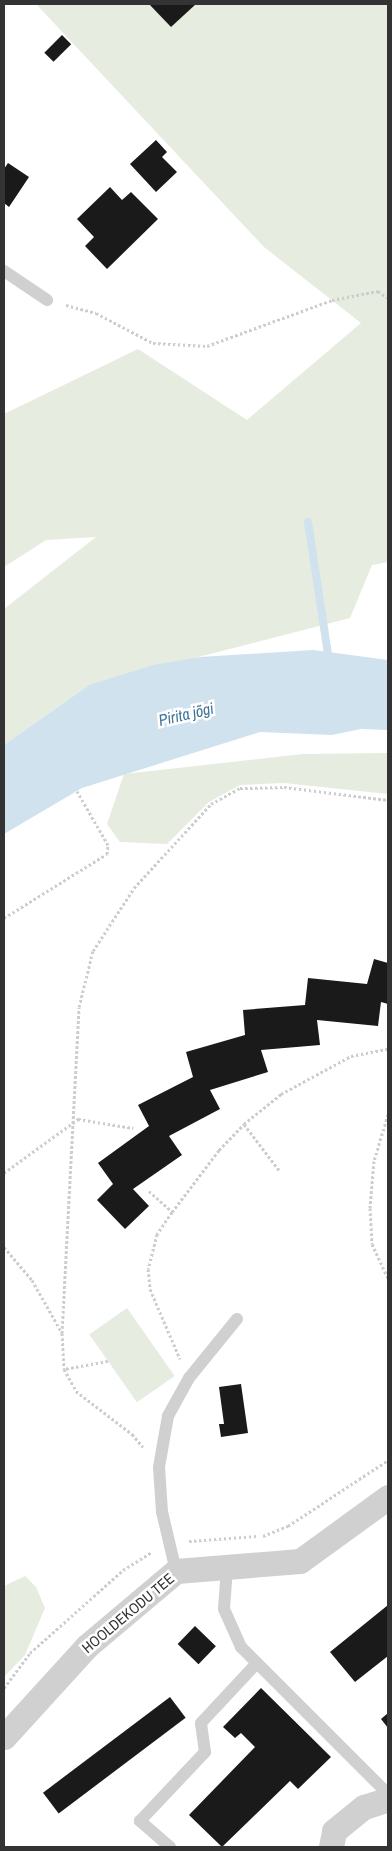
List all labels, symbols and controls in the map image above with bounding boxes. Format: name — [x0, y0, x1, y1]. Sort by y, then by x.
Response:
water label: Pirita jõgi — [156, 698, 216, 730]
street label: HOOLDEKODU TEE — [78, 1569, 178, 1657]

